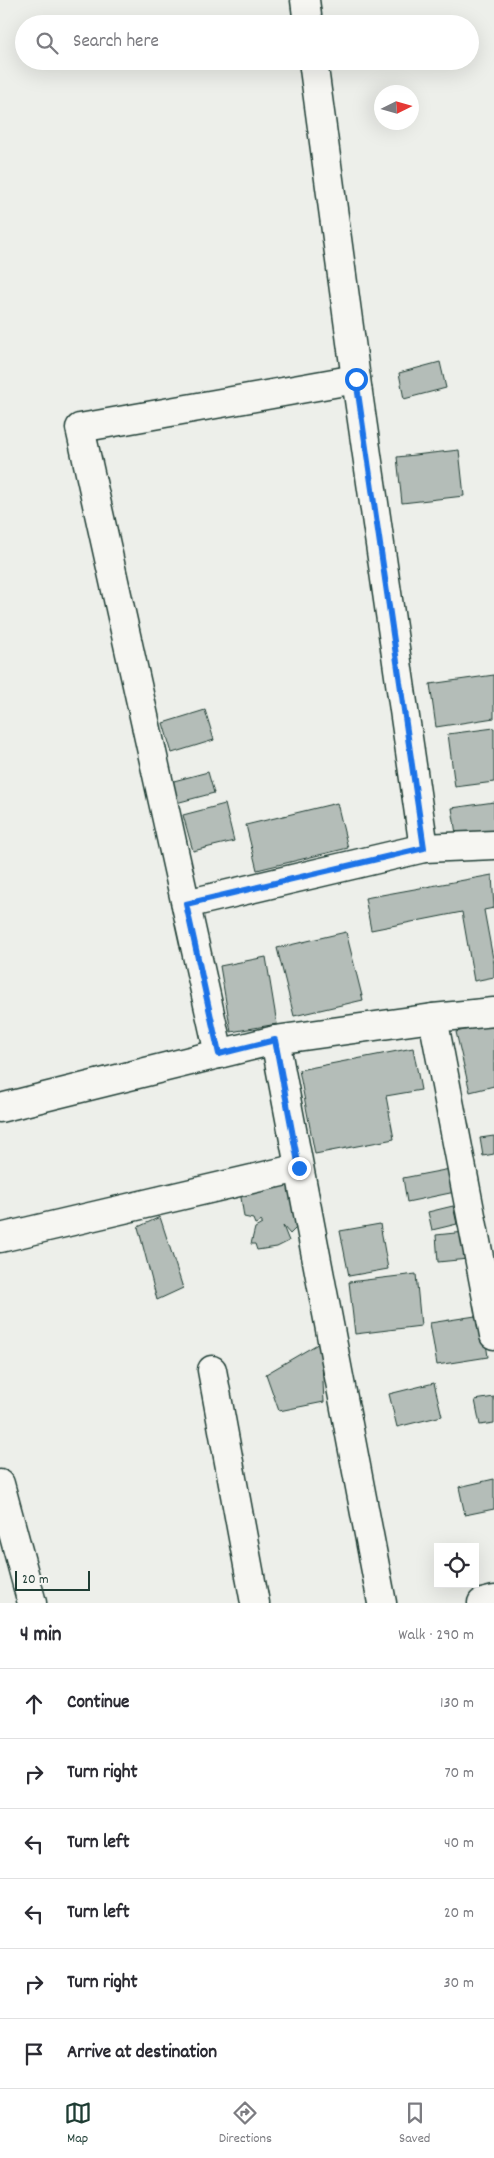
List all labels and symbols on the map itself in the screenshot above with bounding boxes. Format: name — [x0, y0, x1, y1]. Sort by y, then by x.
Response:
north arrow — [374, 85, 419, 130]
route start — [345, 368, 368, 391]
route end — [288, 1157, 311, 1180]
scale bar — [15, 1568, 90, 1591]

